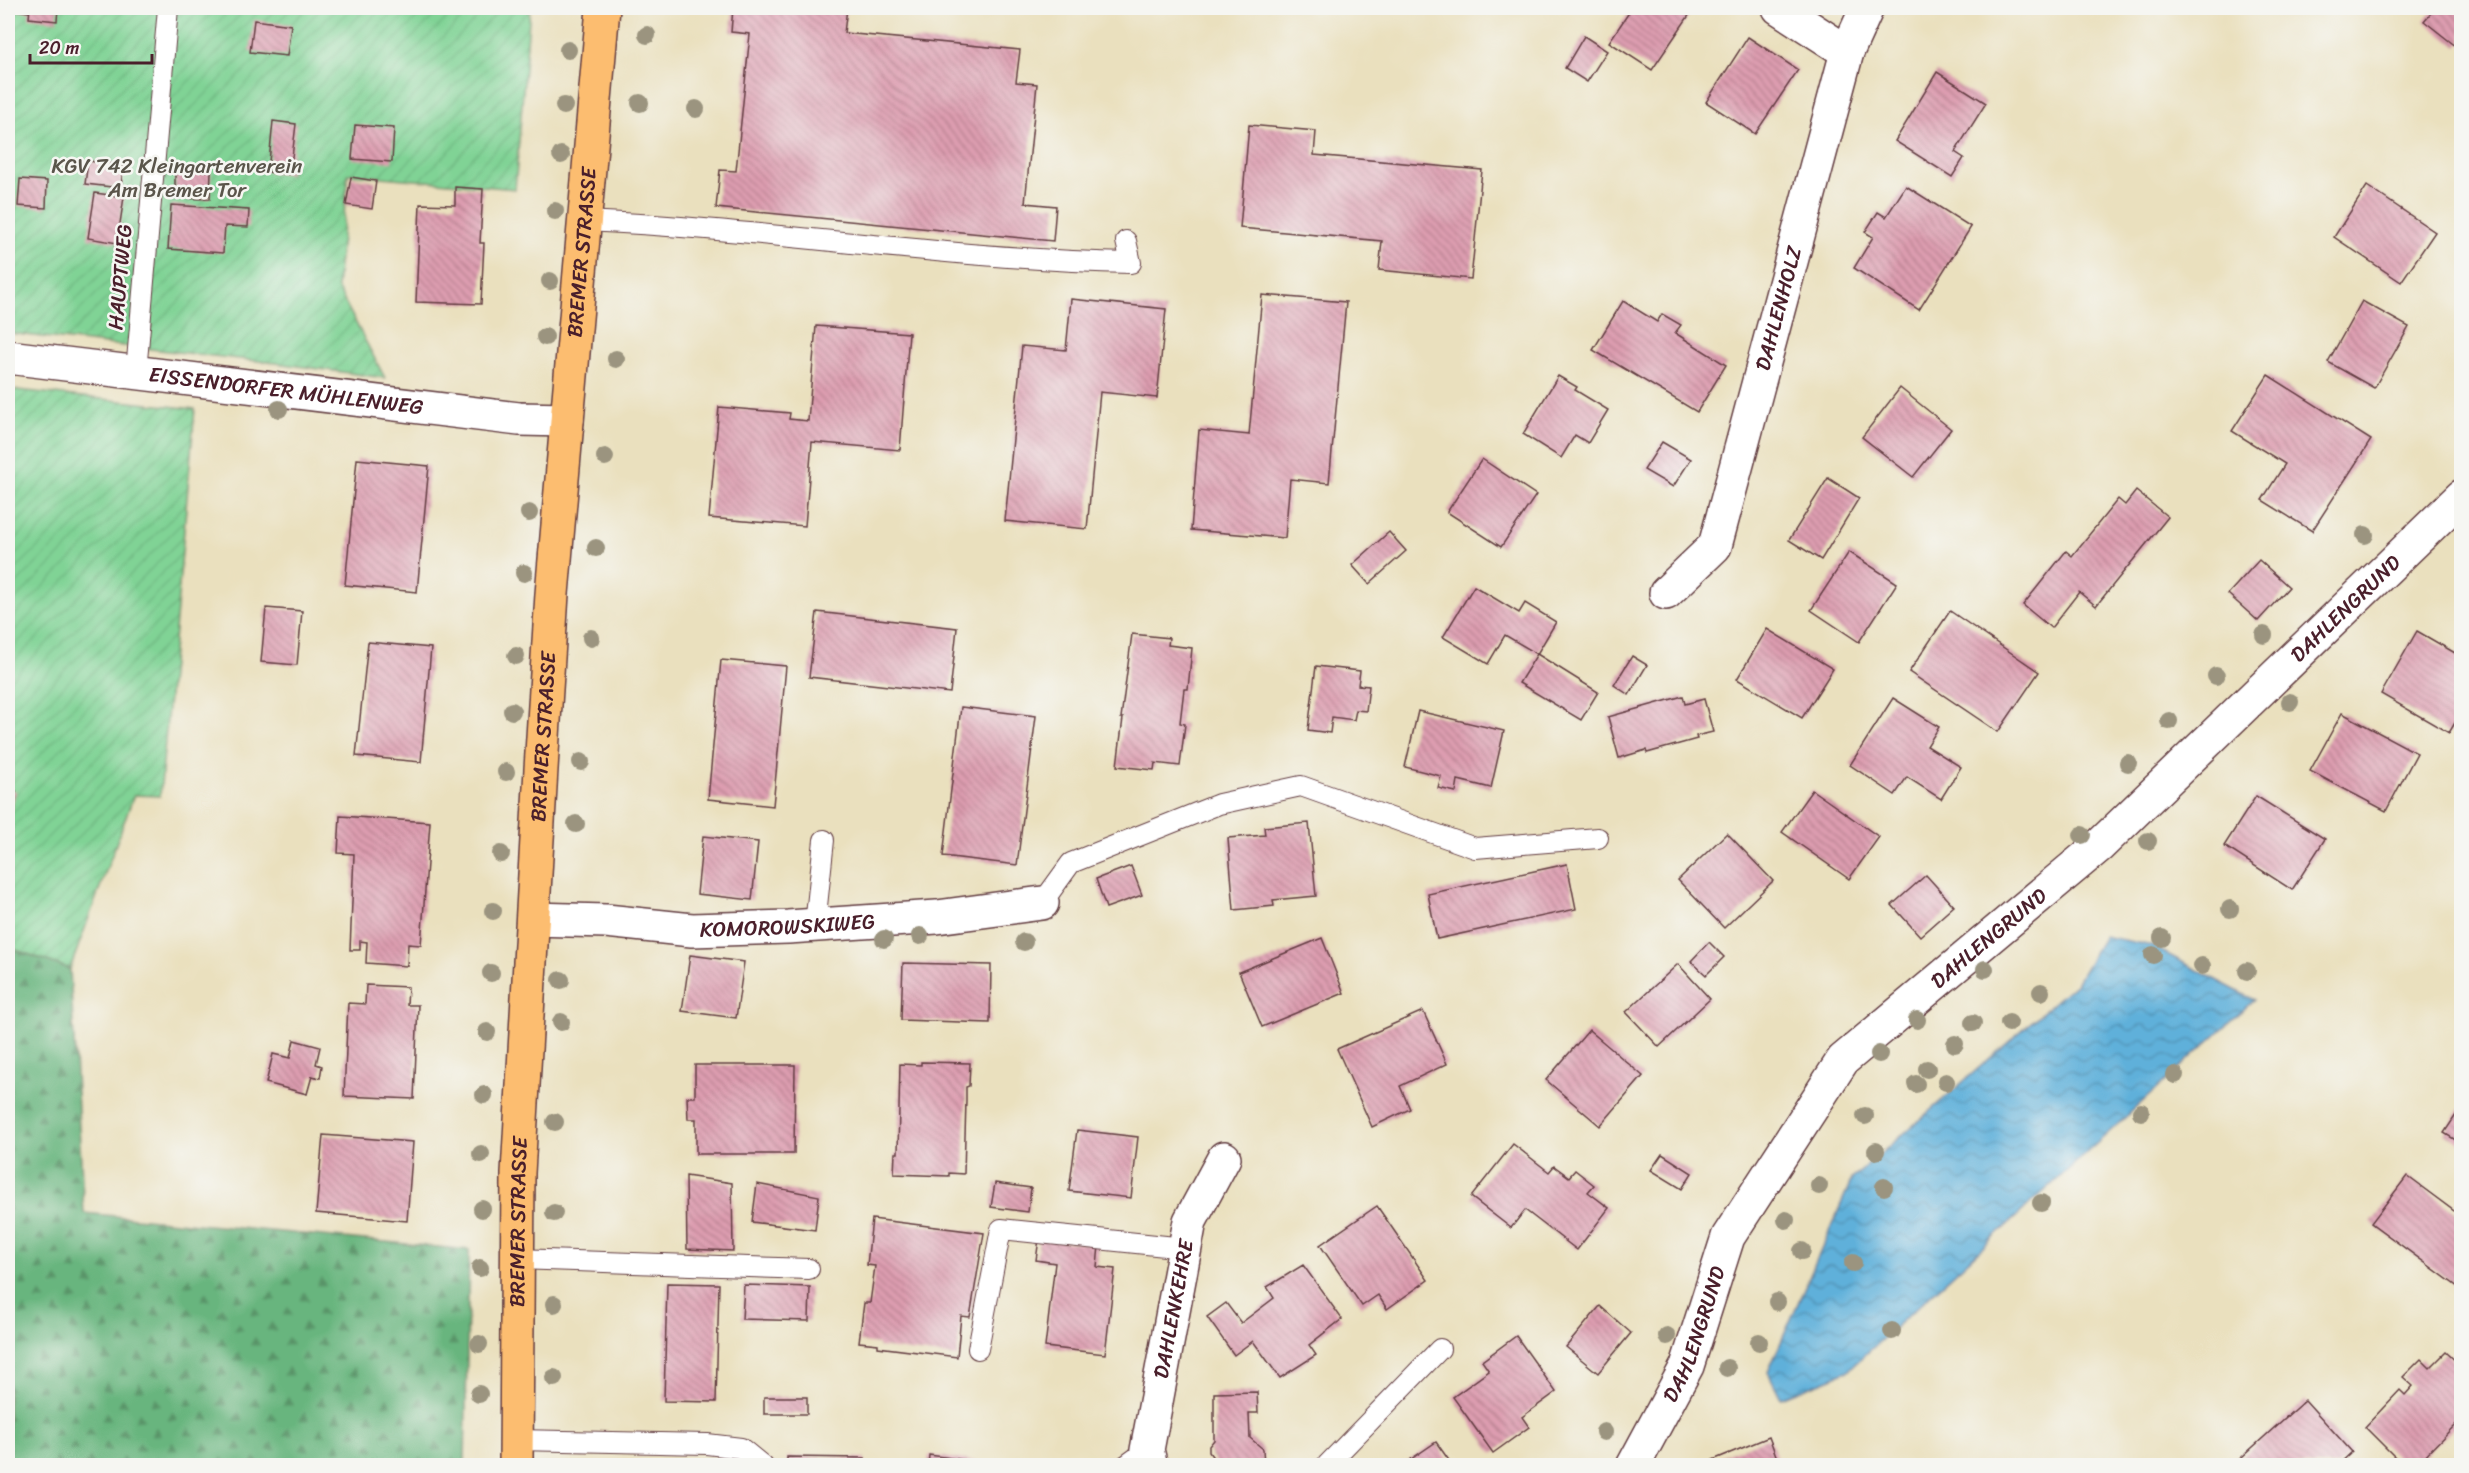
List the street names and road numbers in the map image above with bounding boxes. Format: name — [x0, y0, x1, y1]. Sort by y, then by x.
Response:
street label: BREMER STRASSE — [555, 164, 608, 339]
street label: HAUPTWEG — [96, 223, 144, 331]
street label: DAHLENHOLZ — [1744, 241, 1814, 375]
street label: EISSENDORFER MÜHLENWEG — [147, 355, 425, 426]
street label: DAHLENGRUND — [2281, 545, 2410, 672]
street label: BREMER STRASSE — [519, 649, 567, 823]
street label: DAHLENGRUND — [1922, 877, 2056, 999]
street label: KOMOROWSKIWEG — [699, 902, 876, 949]
street label: BREMER STRASSE — [498, 1134, 539, 1307]
street label: DAHLENKEHRE — [1142, 1235, 1205, 1382]
street label: DAHLENGRUND — [1652, 1261, 1737, 1410]

